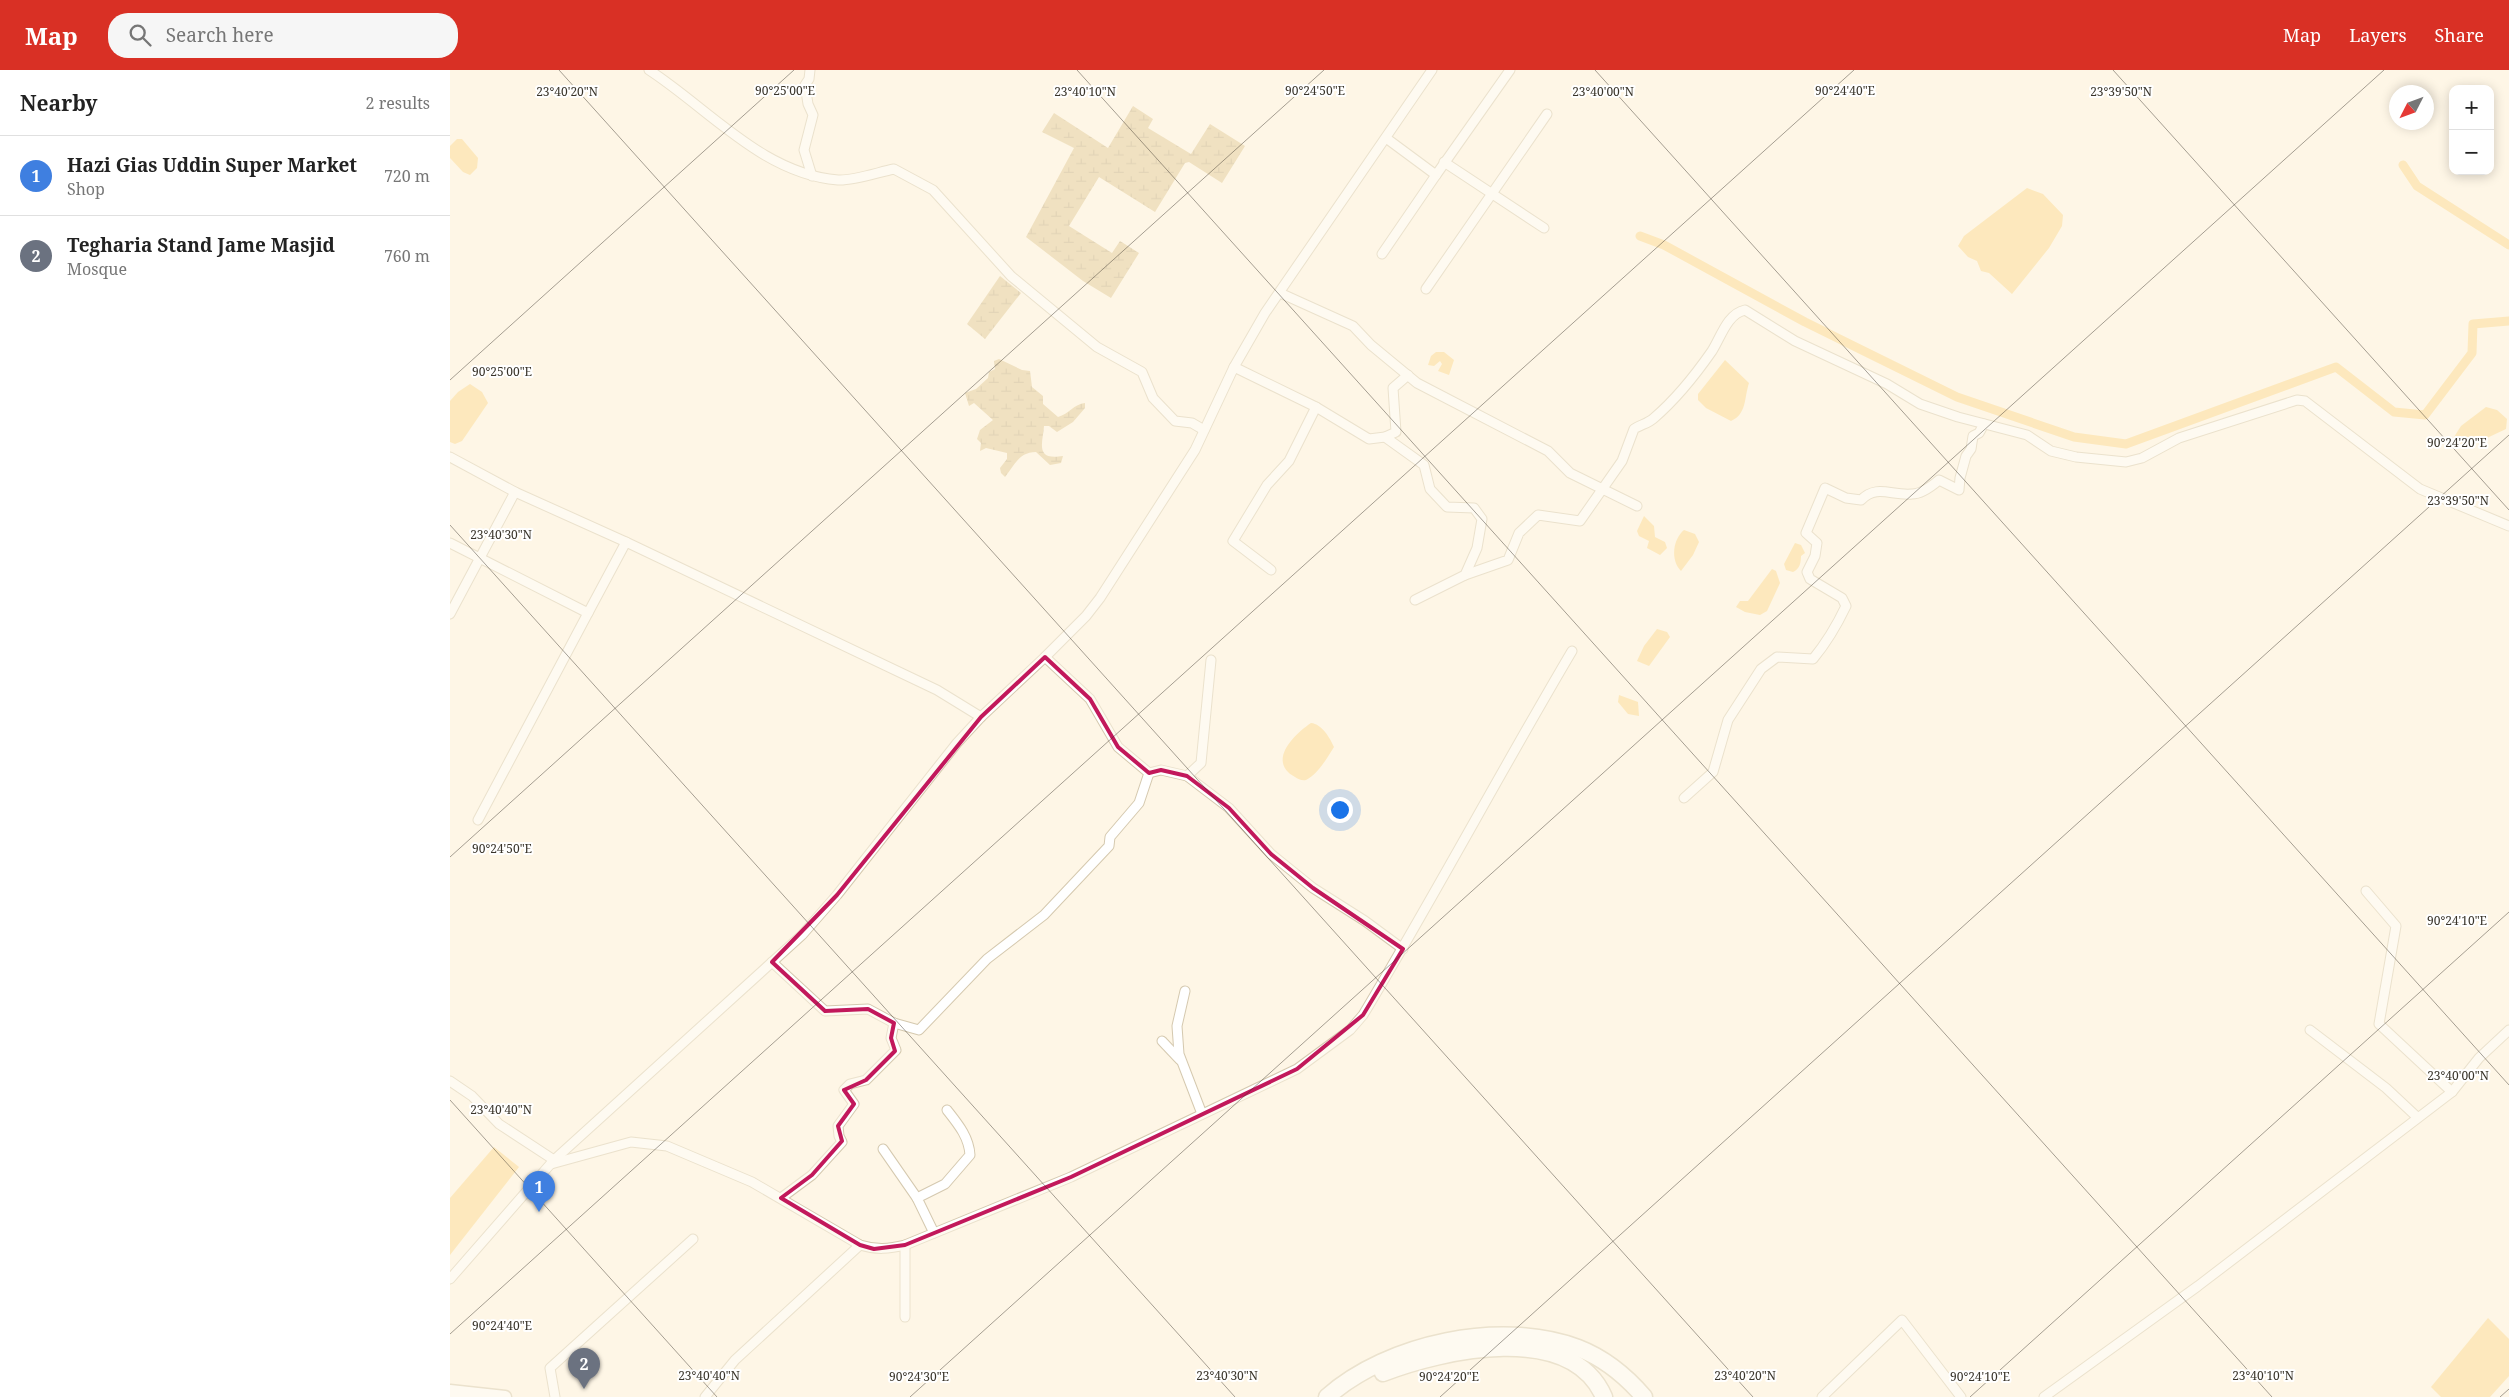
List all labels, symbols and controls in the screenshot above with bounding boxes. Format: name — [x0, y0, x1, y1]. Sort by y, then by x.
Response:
search box — [108, 13, 458, 58]
text: Map — [25, 19, 78, 52]
icon: search — [126, 21, 154, 49]
text: Search here — [166, 22, 274, 48]
text: Map — [2283, 23, 2321, 47]
text: Layers — [2349, 23, 2407, 47]
text: Share — [2435, 23, 2484, 47]
text: 90°25'00"E — [755, 82, 815, 99]
text: 90°24'50"E — [1285, 82, 1345, 99]
text: 90°24'40"E — [1815, 82, 1875, 99]
text: 23°40'20"N — [536, 83, 598, 100]
text: 23°40'10"N — [1054, 83, 1116, 100]
text: 23°40'00"N — [1572, 83, 1634, 100]
text: 23°39'50"N — [2090, 83, 2152, 100]
north arrow — [2389, 85, 2434, 130]
map controls — [2449, 85, 2494, 175]
button: + — [2449, 85, 2494, 130]
text: Nearby — [20, 89, 98, 117]
text: 2 results — [366, 92, 430, 114]
button: − — [2449, 130, 2494, 175]
text: Hazi Gias Uddin Super Market — [67, 152, 357, 178]
text: 1 — [31, 165, 41, 187]
text: 720 m — [384, 165, 430, 187]
text: Shop — [67, 178, 105, 200]
text: Tegharia Stand Jame Masjid — [67, 232, 335, 258]
text: 2 — [31, 245, 41, 267]
text: 760 m — [384, 245, 430, 267]
text: Mosque — [67, 258, 127, 280]
text: 90°25'00"E — [472, 363, 532, 380]
text: 90°24'20"E — [2427, 434, 2487, 451]
text: 23°39'50"N — [2427, 492, 2489, 509]
text: 23°40'30"N — [470, 526, 532, 543]
your location — [1327, 797, 1353, 823]
text: 90°24'50"E — [472, 840, 532, 857]
text: 90°24'10"E — [2427, 912, 2487, 929]
text: 23°40'00"N — [2427, 1067, 2489, 1084]
text: 23°40'40"N — [470, 1101, 532, 1118]
pin: 1 — [523, 1171, 555, 1212]
text: 90°24'40"E — [472, 1317, 532, 1334]
pin: 2 — [568, 1348, 600, 1389]
text: 23°40'40"N — [678, 1367, 740, 1384]
text: 23°40'30"N — [1196, 1367, 1258, 1384]
text: 23°40'20"N — [1714, 1367, 1776, 1384]
text: 23°40'10"N — [2232, 1367, 2294, 1384]
text: 90°24'30"E — [889, 1368, 949, 1385]
text: 90°24'20"E — [1419, 1368, 1479, 1385]
text: 90°24'10"E — [1950, 1368, 2010, 1385]

